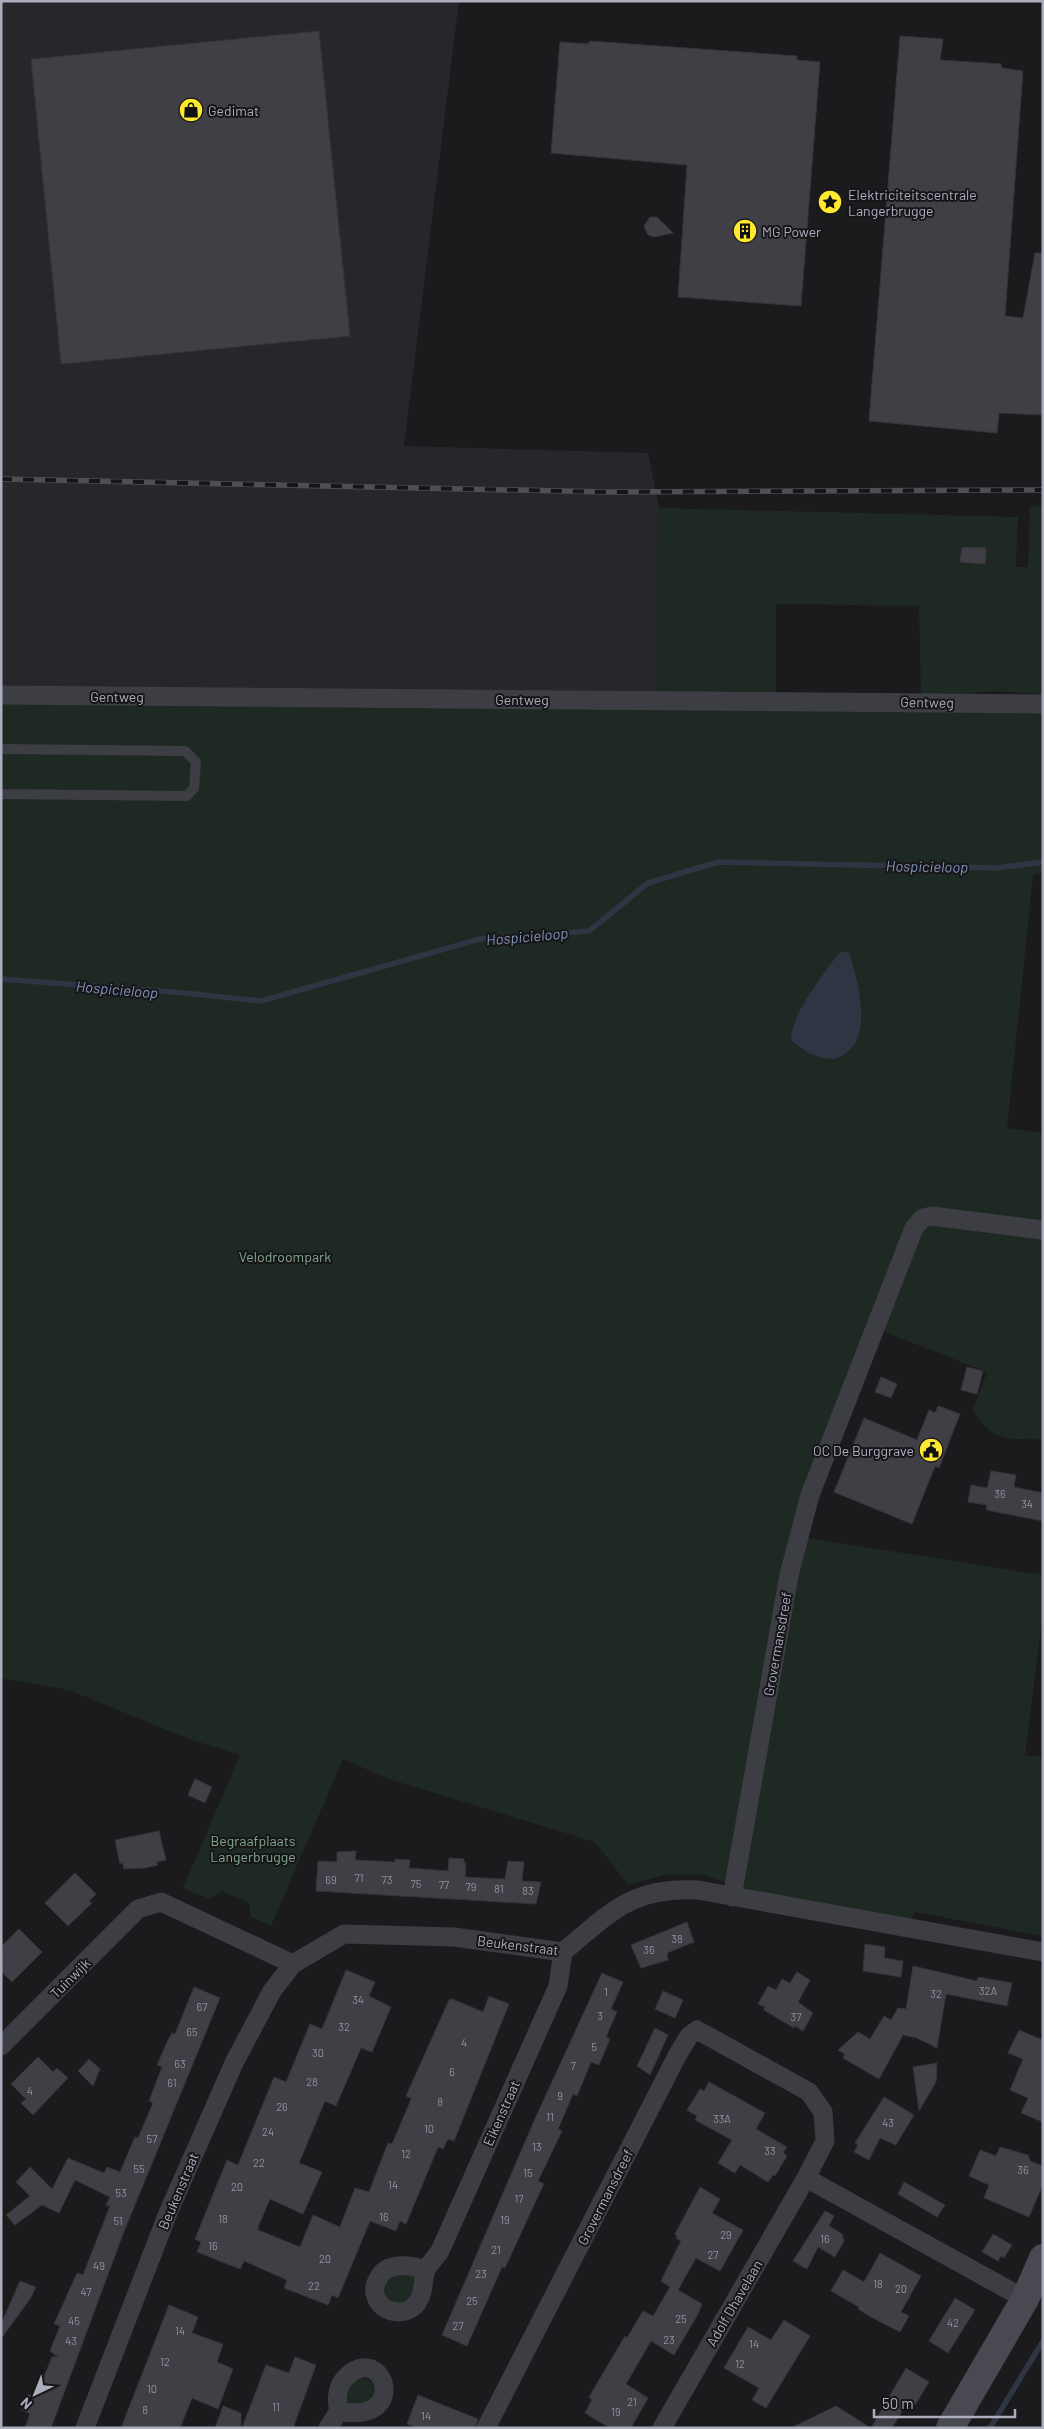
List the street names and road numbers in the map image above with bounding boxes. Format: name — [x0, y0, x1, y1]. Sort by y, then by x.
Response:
street label: Gentweg — [90, 688, 144, 705]
street label: Gentweg — [495, 691, 549, 708]
street label: Gentweg — [900, 693, 954, 711]
street label: Grovermansdreef — [759, 1591, 795, 1697]
street label: Beukenstraat — [476, 1932, 560, 1958]
street label: Tuinwijk — [46, 1954, 94, 2002]
street label: Eikenstraat — [479, 2078, 523, 2148]
street label: Grovermansdreef — [573, 2146, 637, 2248]
street label: Beukenstraat — [154, 2150, 202, 2232]
street label: Adolf Dhavelaan — [702, 2257, 766, 2349]

